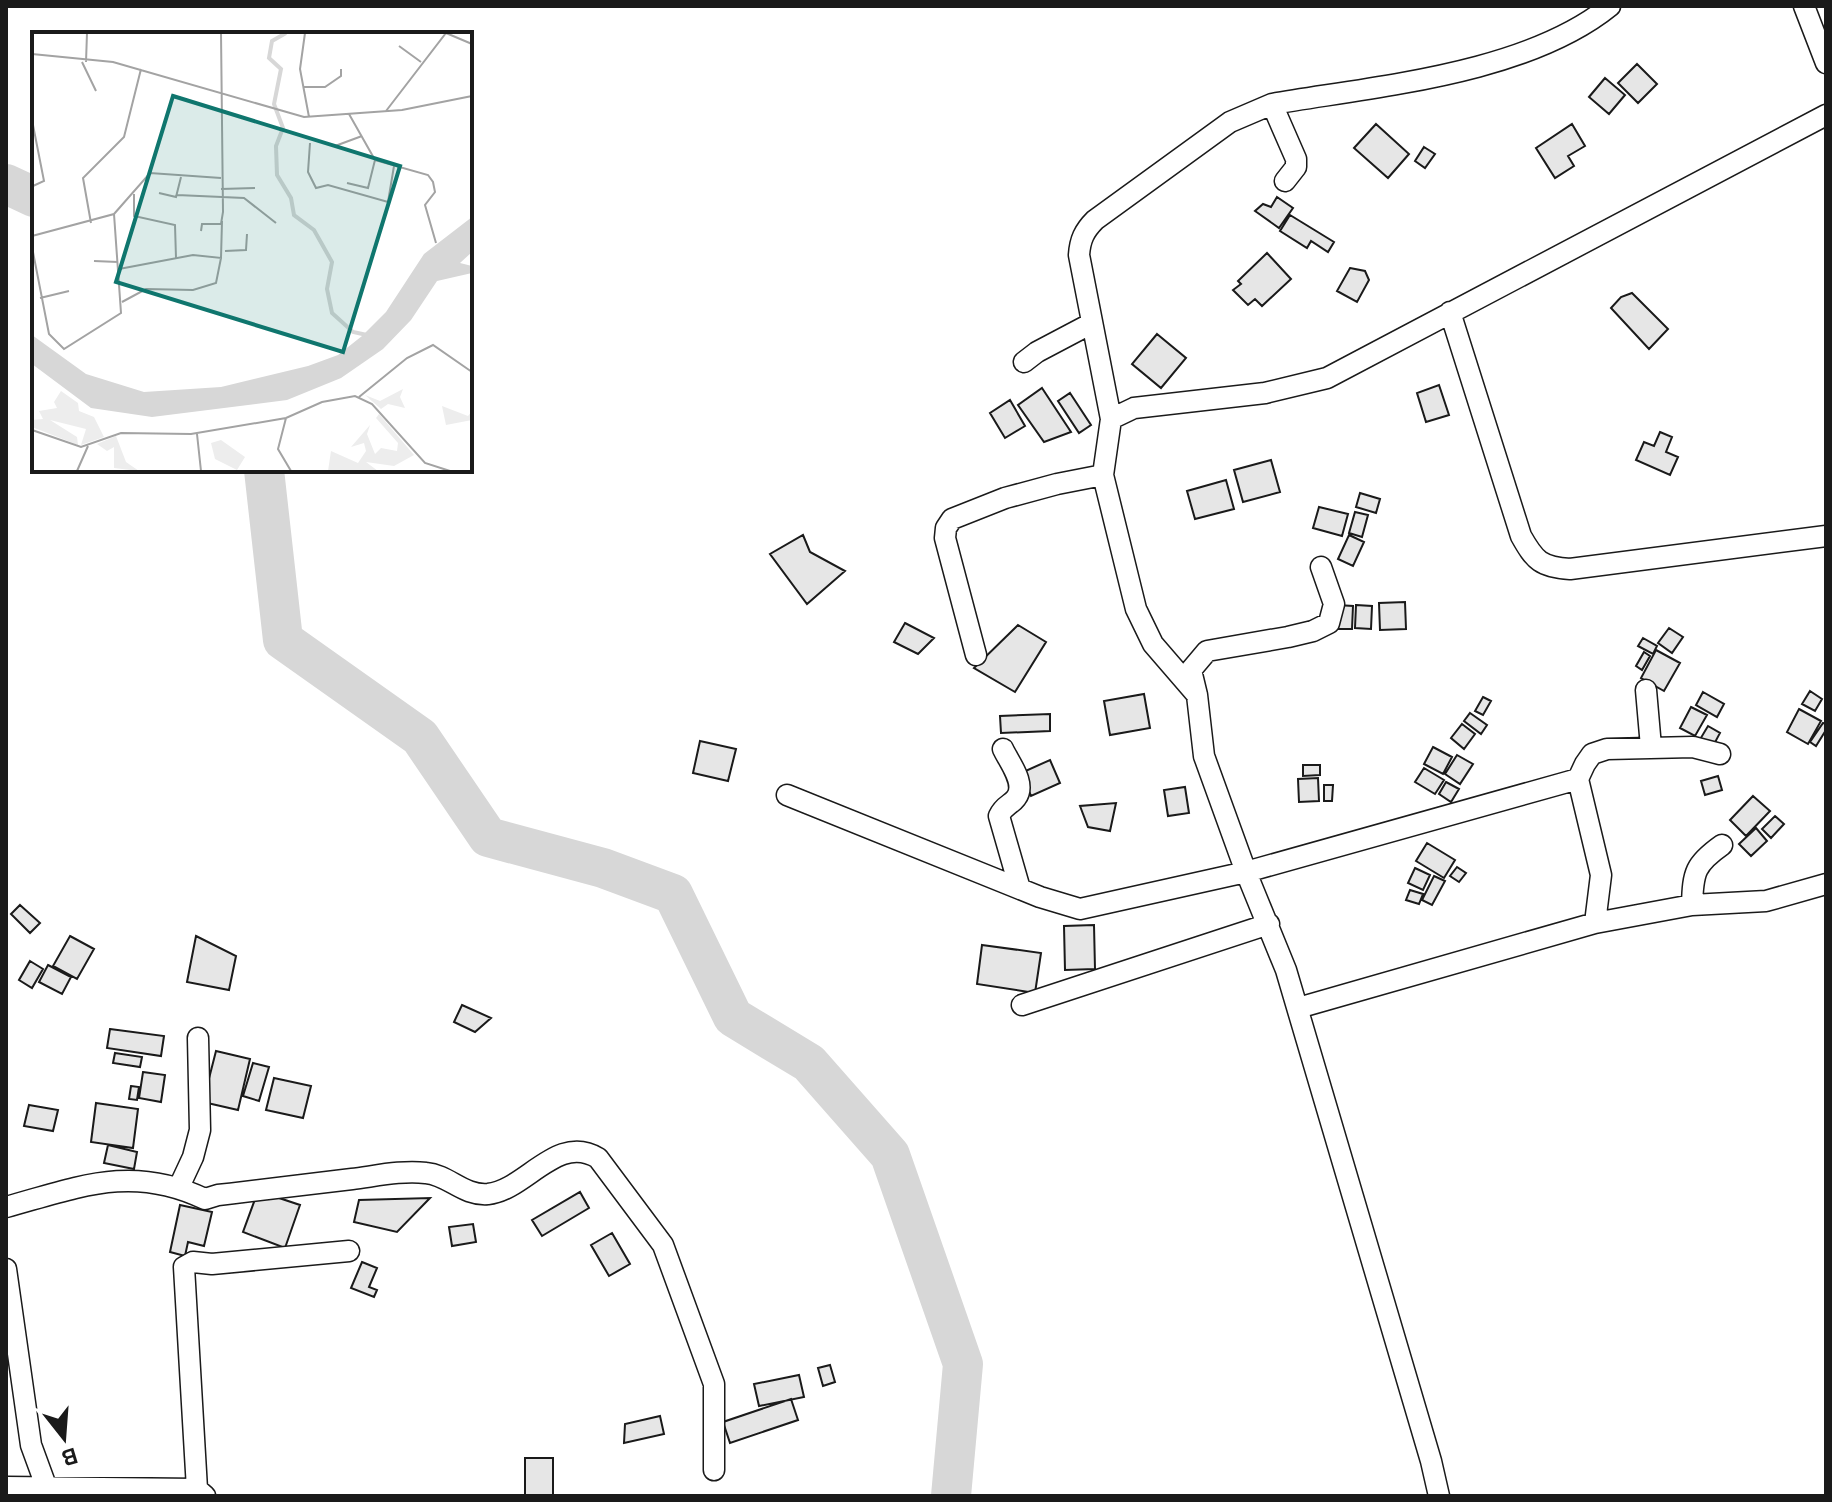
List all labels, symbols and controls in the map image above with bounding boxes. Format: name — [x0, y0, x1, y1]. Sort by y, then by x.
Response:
inset map — [32, 32, 472, 472]
north arrow — [24, 1398, 104, 1478]
text: B — [59, 1443, 81, 1472]

